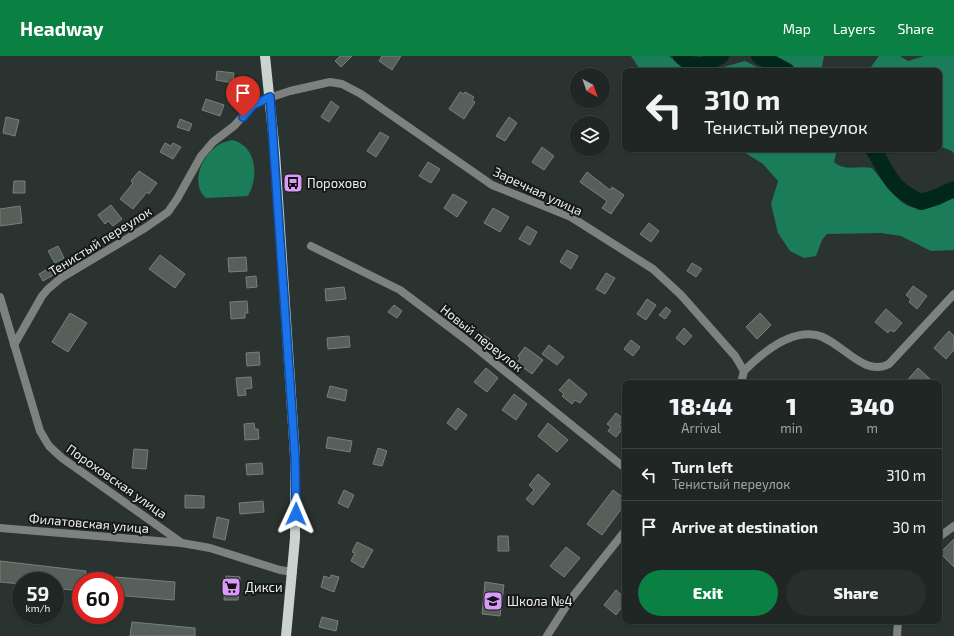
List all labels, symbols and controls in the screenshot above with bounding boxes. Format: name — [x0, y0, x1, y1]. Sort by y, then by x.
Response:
text: Headway — [20, 17, 104, 40]
text: Map — [783, 20, 811, 37]
text: Layers — [833, 20, 875, 37]
text: Share — [897, 20, 934, 37]
north arrow — [570, 68, 610, 108]
map controls — [570, 68, 610, 156]
pin — [226, 76, 260, 117]
icon: arrive — [232, 82, 254, 104]
text: 310 m — [704, 82, 780, 116]
icon: left — [638, 84, 690, 136]
button: layers — [570, 116, 610, 156]
text: Тенистый переулок — [704, 116, 868, 138]
street label: Заречная улица — [491, 163, 585, 219]
bus stop icon: Порохово — [282, 172, 304, 194]
place label: Порохово — [307, 175, 367, 191]
street label: Тенистый переулок — [46, 203, 154, 279]
street label: Новый переулок — [437, 301, 527, 375]
text: 18:44 — [669, 391, 733, 420]
text: 1 — [786, 391, 797, 420]
text: 340 — [850, 391, 895, 420]
text: Arrival — [681, 420, 721, 436]
text: min — [780, 420, 802, 436]
text: m — [867, 420, 878, 436]
street label: Пороховская улица — [64, 440, 170, 522]
text: Turn left — [672, 458, 733, 476]
icon: left — [638, 464, 660, 486]
text: 310 m — [886, 466, 926, 484]
text: Тенистый переулок — [672, 476, 790, 492]
position arrow — [275, 493, 317, 535]
street label: Филатовская улица — [28, 510, 150, 536]
icon: arrive — [638, 516, 660, 538]
text: Arrive at destination — [672, 518, 818, 536]
text: 30 m — [892, 518, 926, 536]
button: Exit — [638, 570, 778, 616]
button: Share — [786, 570, 926, 616]
speed limit sign: 60 — [72, 572, 124, 624]
supermarket icon: Дикси — [220, 576, 242, 598]
place label: Дикси — [245, 579, 283, 595]
text: 59 — [27, 581, 49, 605]
school or university icon: Школа №4 — [482, 590, 504, 612]
place label: Школа №4 — [507, 593, 573, 609]
text: km/h — [26, 602, 50, 614]

